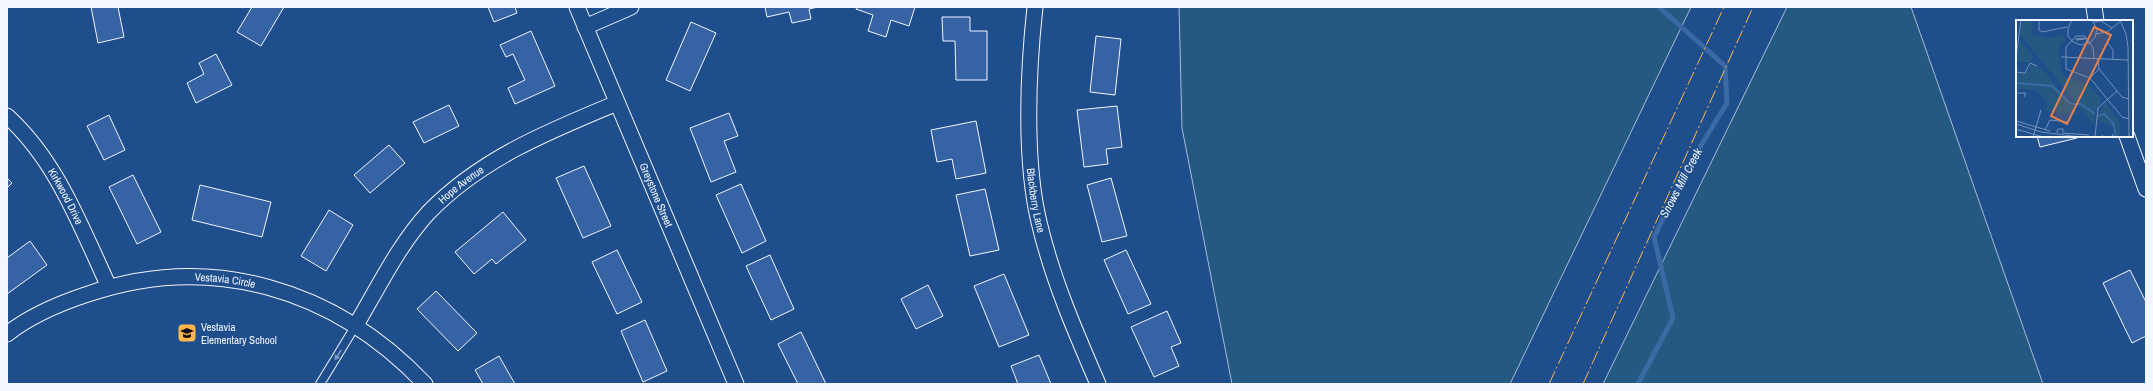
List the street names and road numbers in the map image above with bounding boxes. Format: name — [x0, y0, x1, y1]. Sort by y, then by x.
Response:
street label: Greystone Street — [637, 161, 676, 230]
street label: Hope Avenue — [435, 162, 486, 207]
street label: Kirkwood Drive — [45, 165, 86, 227]
street label: Blackberry Lane — [1024, 167, 1048, 234]
street label: Vestavia Circle — [195, 270, 257, 291]

